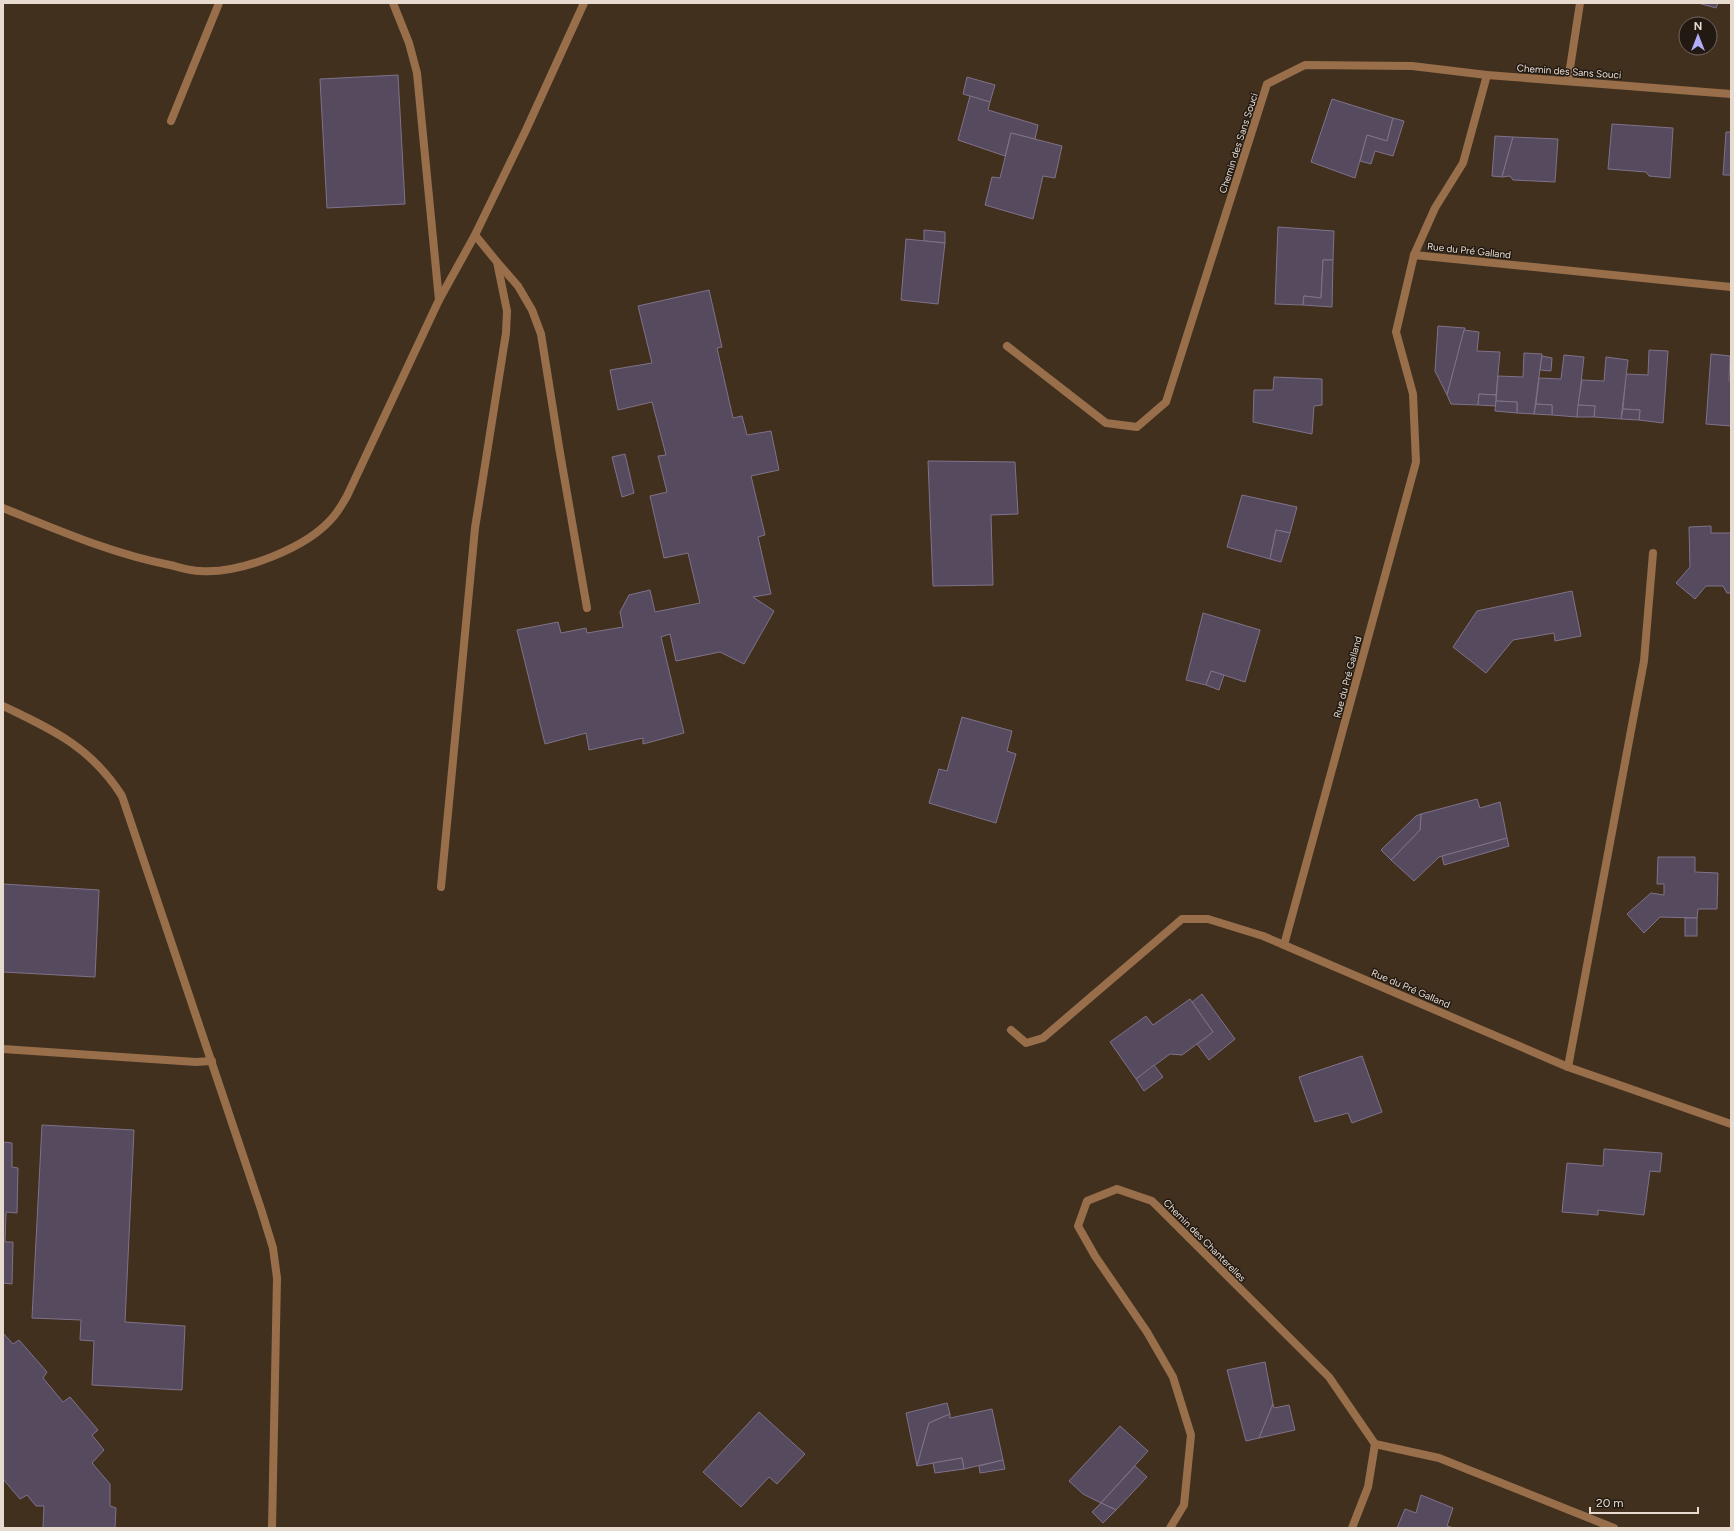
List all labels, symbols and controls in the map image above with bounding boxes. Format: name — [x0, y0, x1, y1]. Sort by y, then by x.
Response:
north arrow — [1678, 16, 1718, 56]
text: N — [1694, 20, 1702, 33]
street label: Chemin des Sans Souci — [1516, 61, 1622, 82]
street label: Chemin des Sans Souci — [1216, 91, 1261, 195]
street label: Rue du Pré Galland — [1426, 240, 1512, 261]
street label: Rue du Pré Galland — [1330, 635, 1365, 720]
street label: Rue du Pré Galland — [1369, 966, 1452, 1011]
street label: Chemin des Chanterelles — [1161, 1196, 1249, 1285]
scale bar — [1590, 1489, 1698, 1515]
text: 20 m — [1596, 1496, 1624, 1510]

